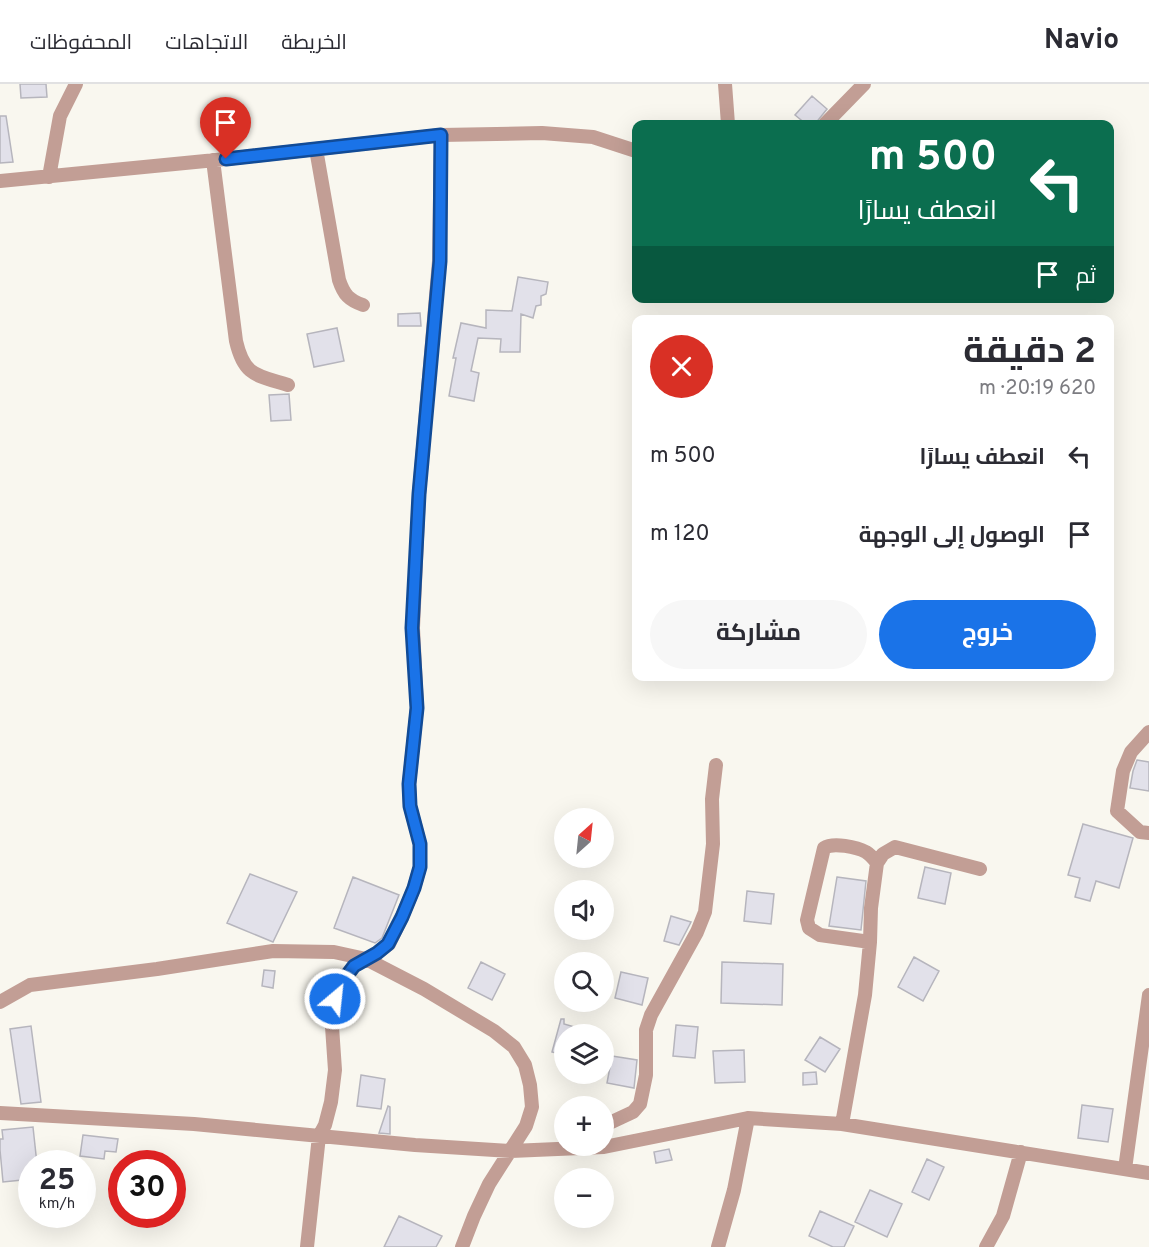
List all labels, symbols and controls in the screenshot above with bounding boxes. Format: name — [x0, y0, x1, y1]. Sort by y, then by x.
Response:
text: Navio — [1044, 23, 1119, 59]
text: المحفوظات — [30, 30, 132, 57]
text: الاتجاهات — [165, 30, 248, 57]
text: الخريطة — [281, 30, 347, 57]
pin — [200, 97, 251, 159]
icon: arrive — [209, 106, 242, 139]
text: 500 m — [869, 132, 997, 185]
icon: left — [1018, 144, 1096, 222]
text: انعطف يسارًا — [858, 195, 997, 229]
icon: arrive — [1031, 258, 1064, 291]
text: ثم — [1076, 264, 1096, 291]
text: 2 دقيقة — [963, 330, 1096, 376]
button: close — [650, 335, 713, 398]
text: 620 m · 20:19 — [979, 376, 1096, 402]
icon: left — [1063, 440, 1096, 473]
text: 500 m — [650, 443, 716, 470]
text: انعطف يسارًا — [920, 445, 1045, 472]
icon: arrive — [1063, 518, 1096, 551]
text: 120 m — [650, 521, 710, 548]
text: الوصول إلى الوجهة — [859, 523, 1045, 550]
button: مشاركة — [650, 600, 867, 669]
button: خروج — [879, 600, 1096, 669]
north arrow — [554, 808, 614, 868]
map controls — [554, 808, 614, 1228]
button: sound — [554, 880, 614, 940]
button: search — [554, 952, 614, 1012]
position arrow — [303, 967, 367, 1031]
button: layers — [554, 1024, 614, 1084]
button: + — [554, 1096, 614, 1156]
speed limit sign: 30 — [108, 1150, 186, 1228]
text: 25 — [39, 1163, 75, 1200]
button: − — [554, 1168, 614, 1228]
text: km/h — [39, 1195, 75, 1214]

